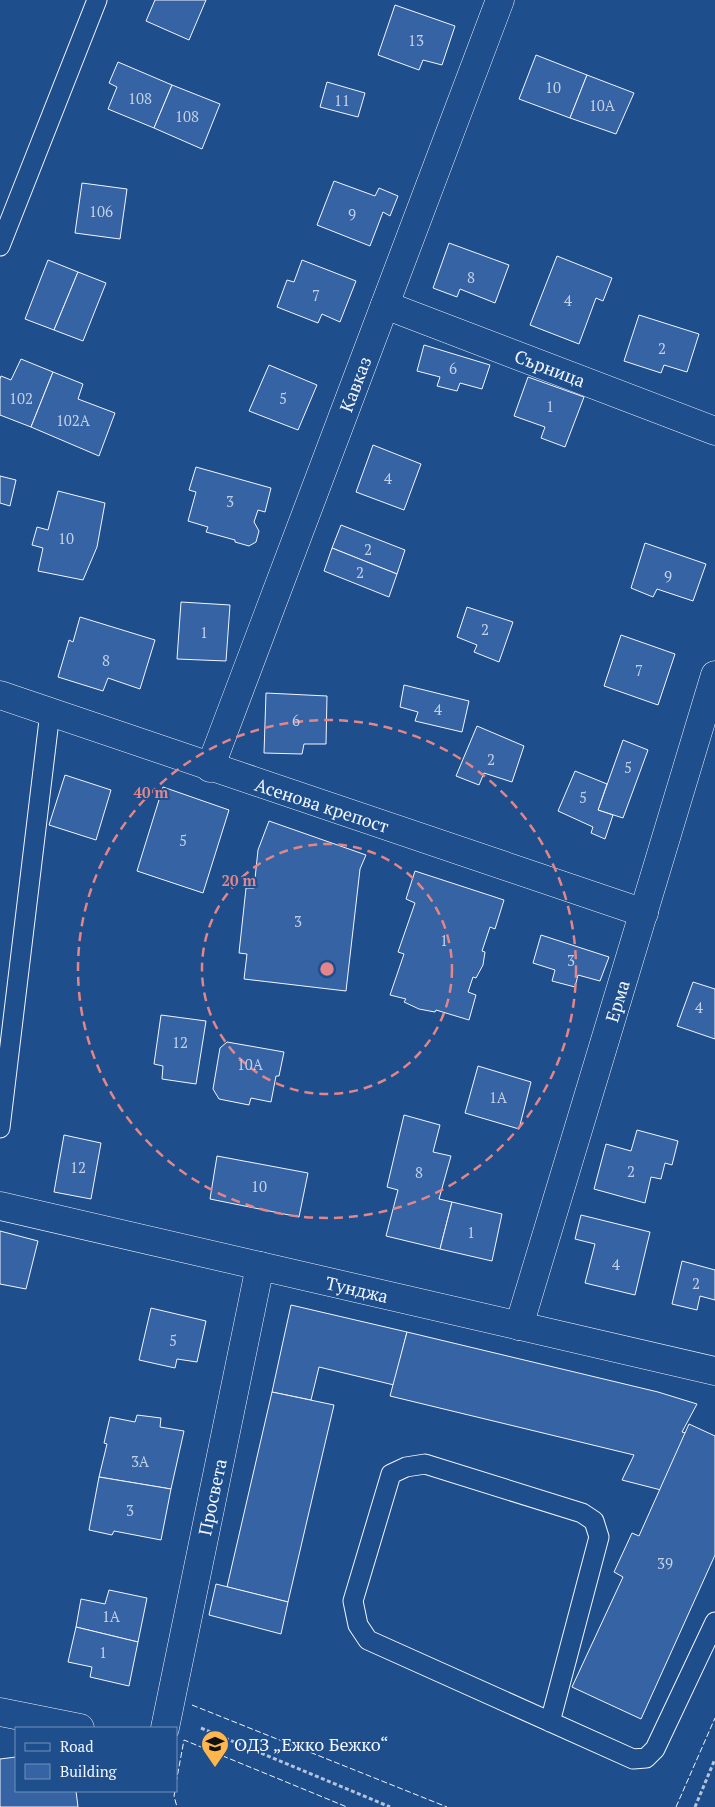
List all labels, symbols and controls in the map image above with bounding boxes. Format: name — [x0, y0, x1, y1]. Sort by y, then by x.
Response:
house number: 13 — [408, 30, 424, 50]
house number: 10 — [545, 77, 561, 97]
house number: 108 — [128, 88, 152, 108]
house number: 11 — [334, 90, 350, 110]
house number: 10А — [589, 95, 616, 115]
house number: 108 — [175, 106, 199, 126]
house number: 106 — [89, 201, 113, 221]
house number: 9 — [348, 204, 356, 224]
house number: 8 — [467, 267, 475, 287]
house number: 7 — [312, 285, 320, 305]
house number: 4 — [564, 290, 572, 310]
house number: 2 — [658, 338, 666, 358]
street label: Сърница — [511, 344, 589, 392]
street label: Кавказ — [333, 353, 377, 415]
house number: 6 — [449, 358, 457, 378]
house number: 102 — [9, 388, 33, 408]
house number: 5 — [279, 388, 287, 408]
house number: 1 — [546, 396, 554, 416]
house number: 102А — [56, 410, 91, 430]
house number: 4 — [384, 468, 392, 488]
house number: 3 — [226, 491, 234, 511]
house number: 10 — [58, 528, 74, 548]
house number: 2 — [364, 539, 372, 559]
house number: 2 — [356, 562, 364, 582]
house number: 9 — [664, 566, 672, 586]
house number: 2 — [481, 619, 489, 639]
house number: 1 — [200, 622, 208, 642]
house number: 8 — [102, 650, 110, 670]
house number: 7 — [635, 660, 643, 680]
house number: 4 — [434, 699, 442, 719]
house number: 6 — [292, 710, 300, 730]
house number: 2 — [487, 749, 495, 769]
house number: 5 — [624, 757, 632, 777]
street label: Асенова крепост — [252, 772, 392, 838]
text: 40 m — [134, 782, 169, 802]
house number: 5 — [579, 787, 587, 807]
house number: 5 — [179, 830, 187, 850]
text: 20 m — [222, 870, 257, 890]
house number: 3 — [294, 911, 302, 931]
house number: 1 — [440, 930, 448, 950]
house number: 3 — [567, 950, 575, 970]
centre of rings — [318, 960, 336, 978]
street label: Ерма — [599, 977, 635, 1025]
house number: 4 — [695, 997, 703, 1017]
house number: 12 — [172, 1032, 188, 1052]
house number: 10А — [237, 1054, 264, 1074]
house number: 1А — [489, 1087, 508, 1107]
house number: 12 — [70, 1157, 86, 1177]
house number: 2 — [627, 1161, 635, 1181]
house number: 8 — [415, 1162, 423, 1182]
house number: 10 — [251, 1176, 267, 1196]
house number: 1 — [467, 1222, 475, 1242]
house number: 4 — [612, 1254, 620, 1274]
street label: Тунджа — [323, 1270, 391, 1308]
house number: 2 — [692, 1273, 700, 1293]
house number: 5 — [169, 1330, 177, 1350]
house number: 3А — [131, 1451, 150, 1471]
street label: Просвета — [192, 1456, 232, 1538]
house number: 3 — [126, 1500, 134, 1520]
house number: 39 — [657, 1553, 673, 1573]
house number: 1А — [102, 1606, 121, 1626]
house number: 1 — [99, 1642, 107, 1662]
legend — [15, 1727, 178, 1792]
school or university icon: ОДЗ „Ежко Бежко“ — [200, 1729, 230, 1768]
place label: ОДЗ „Ежко Бежко“ — [234, 1732, 389, 1756]
text: Road — [60, 1736, 93, 1756]
text: Building — [60, 1761, 118, 1781]

